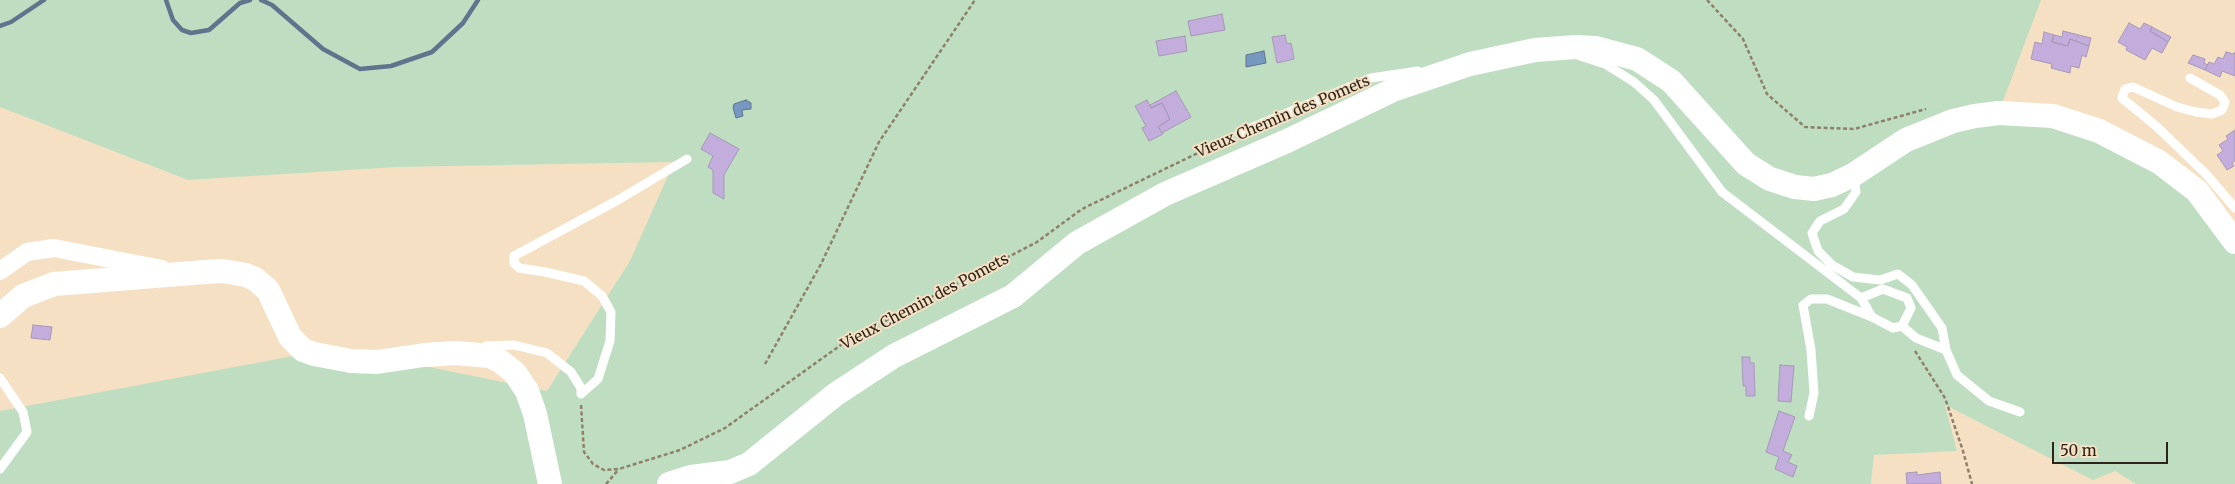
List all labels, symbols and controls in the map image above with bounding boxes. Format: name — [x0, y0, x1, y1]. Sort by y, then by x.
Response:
street label: Vieux Chemin des Pomets — [1193, 72, 1373, 162]
street label: Vieux Chemin des Pomets — [838, 250, 1012, 354]
scale bar — [2055, 432, 2171, 464]
text: 50 m — [2060, 441, 2097, 460]

